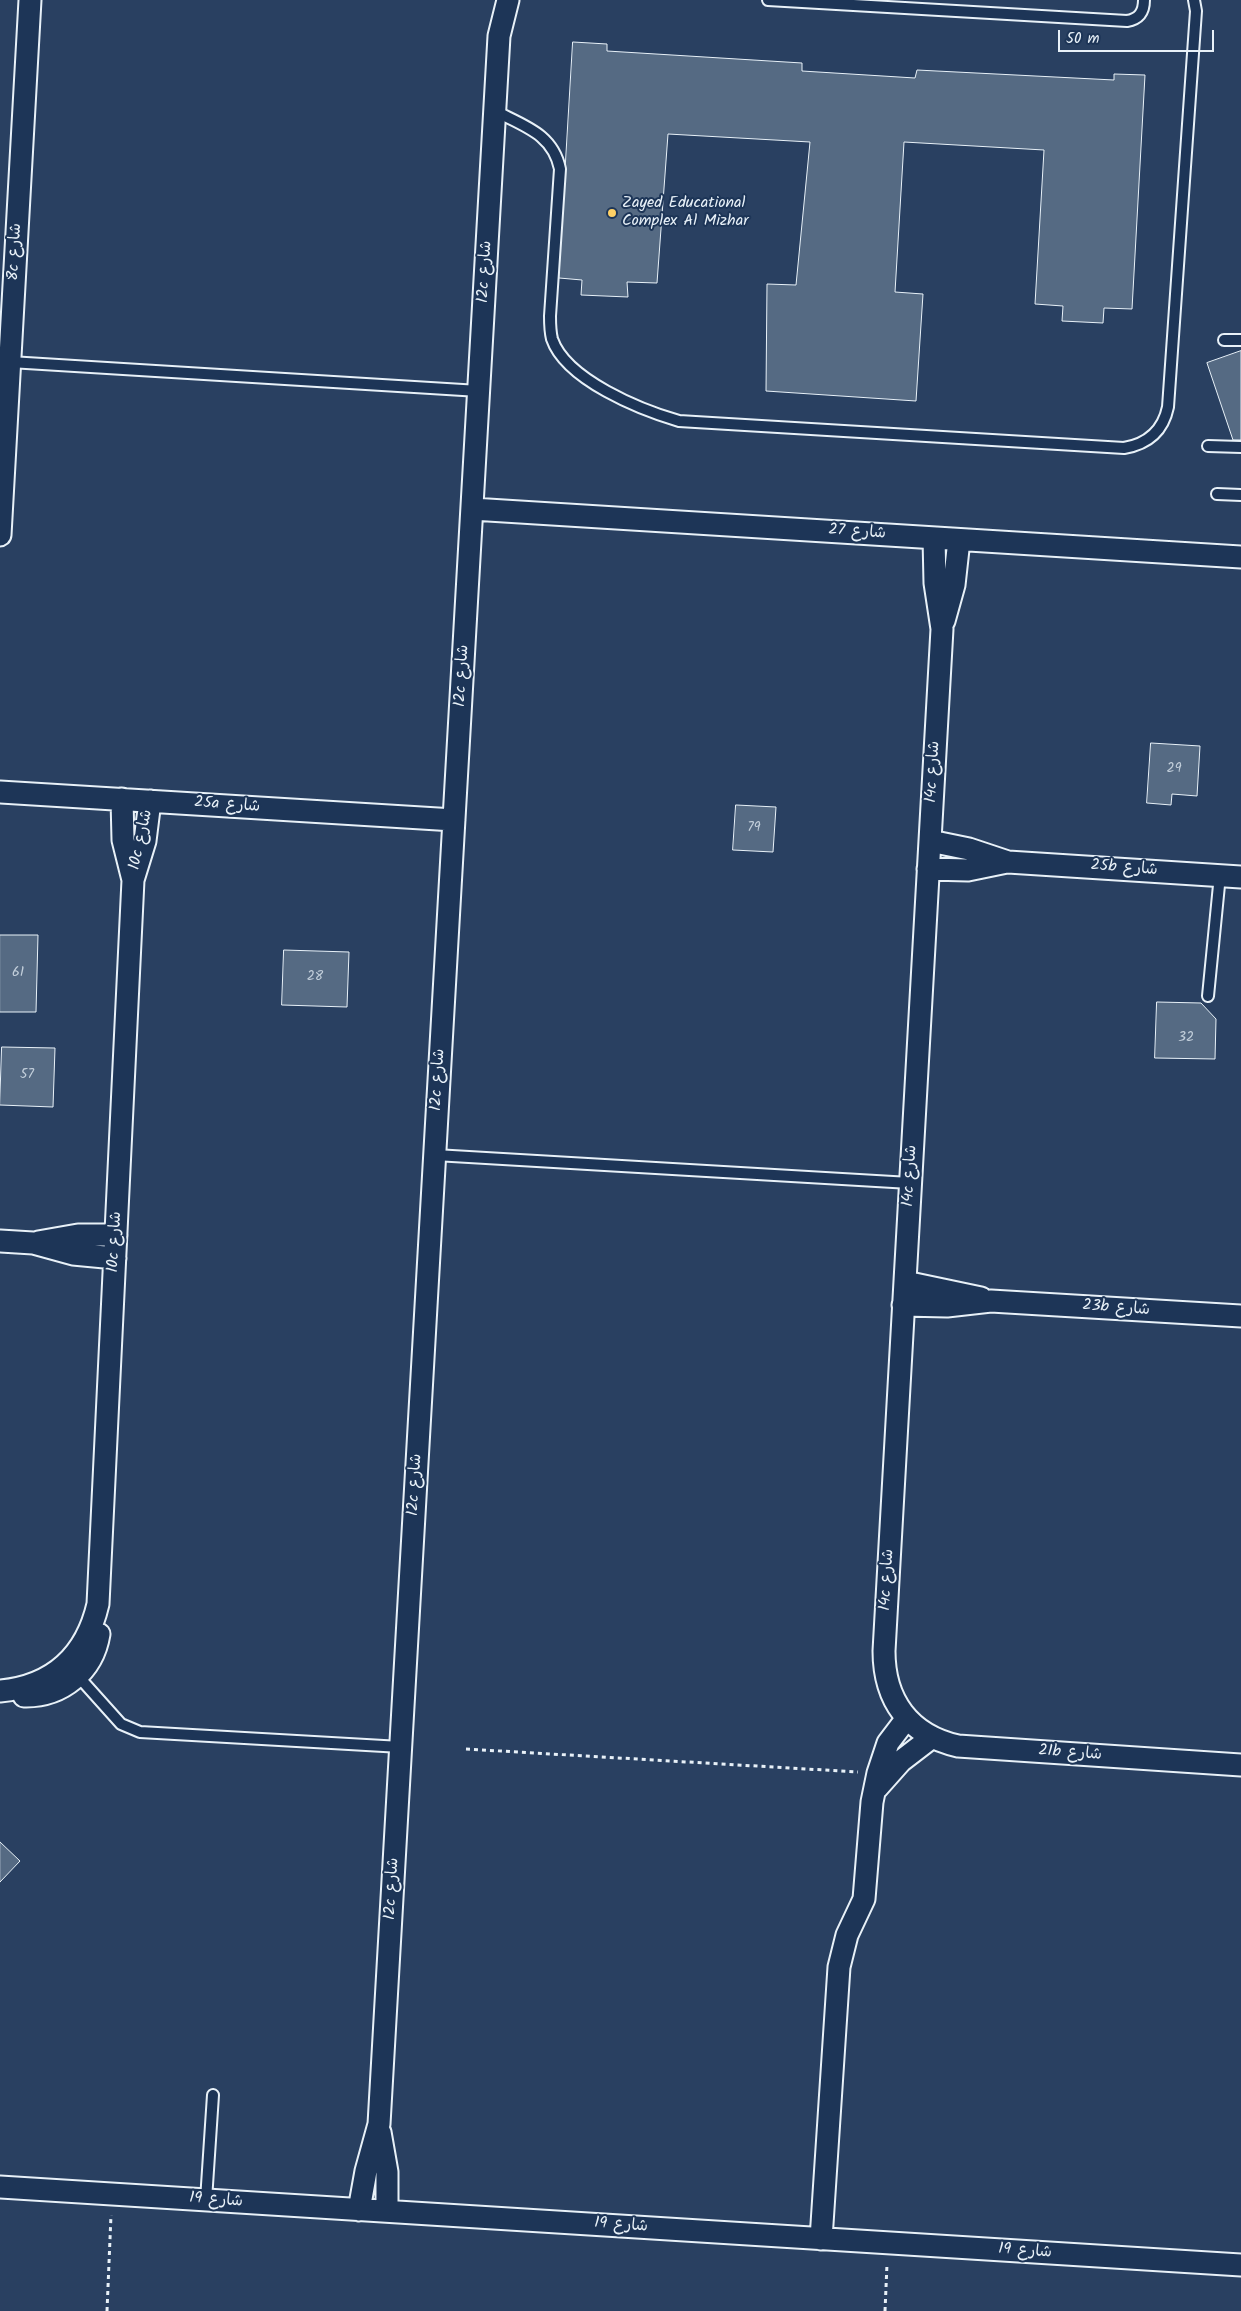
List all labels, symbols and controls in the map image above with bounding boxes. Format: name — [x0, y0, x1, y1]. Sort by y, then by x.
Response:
scale bar — [1061, 20, 1217, 52]
text: 50 m — [1066, 27, 1100, 51]
place label: Zayed Educational Complex Al Mizhar — [622, 194, 748, 232]
marker: Zayed Educational Complex Al Mizhar — [606, 207, 618, 219]
street label: 8c شارع — [5, 223, 27, 281]
street label: 12c شارع — [475, 240, 497, 304]
street label: شارع 27 — [828, 521, 886, 545]
street label: 12c شارع — [452, 644, 474, 708]
street label: 14c شارع — [923, 741, 945, 803]
house number: 29 — [1167, 762, 1181, 778]
street label: 25a شارع — [193, 794, 261, 818]
street label: 10c شارع — [126, 808, 158, 872]
house number: 79 — [747, 821, 761, 837]
street label: 25b شارع — [1090, 857, 1158, 881]
house number: 61 — [12, 966, 24, 982]
house number: 28 — [307, 970, 323, 986]
house number: 32 — [1178, 1031, 1194, 1047]
street label: 12c شارع — [428, 1048, 450, 1112]
house number: 57 — [20, 1068, 34, 1084]
street label: 14c شارع — [900, 1145, 922, 1207]
street label: 10c شارع — [105, 1211, 127, 1273]
street label: 23b شارع — [1081, 1297, 1151, 1321]
street label: 12c شارع — [405, 1453, 427, 1517]
street label: 14c شارع — [877, 1549, 899, 1611]
street label: 21b شارع — [1038, 1742, 1102, 1766]
street label: 12c شارع — [382, 1857, 404, 1921]
street label: شارع 19 — [188, 2190, 244, 2212]
street label: شارع 19 — [593, 2215, 649, 2237]
street label: شارع 19 — [997, 2241, 1053, 2263]

